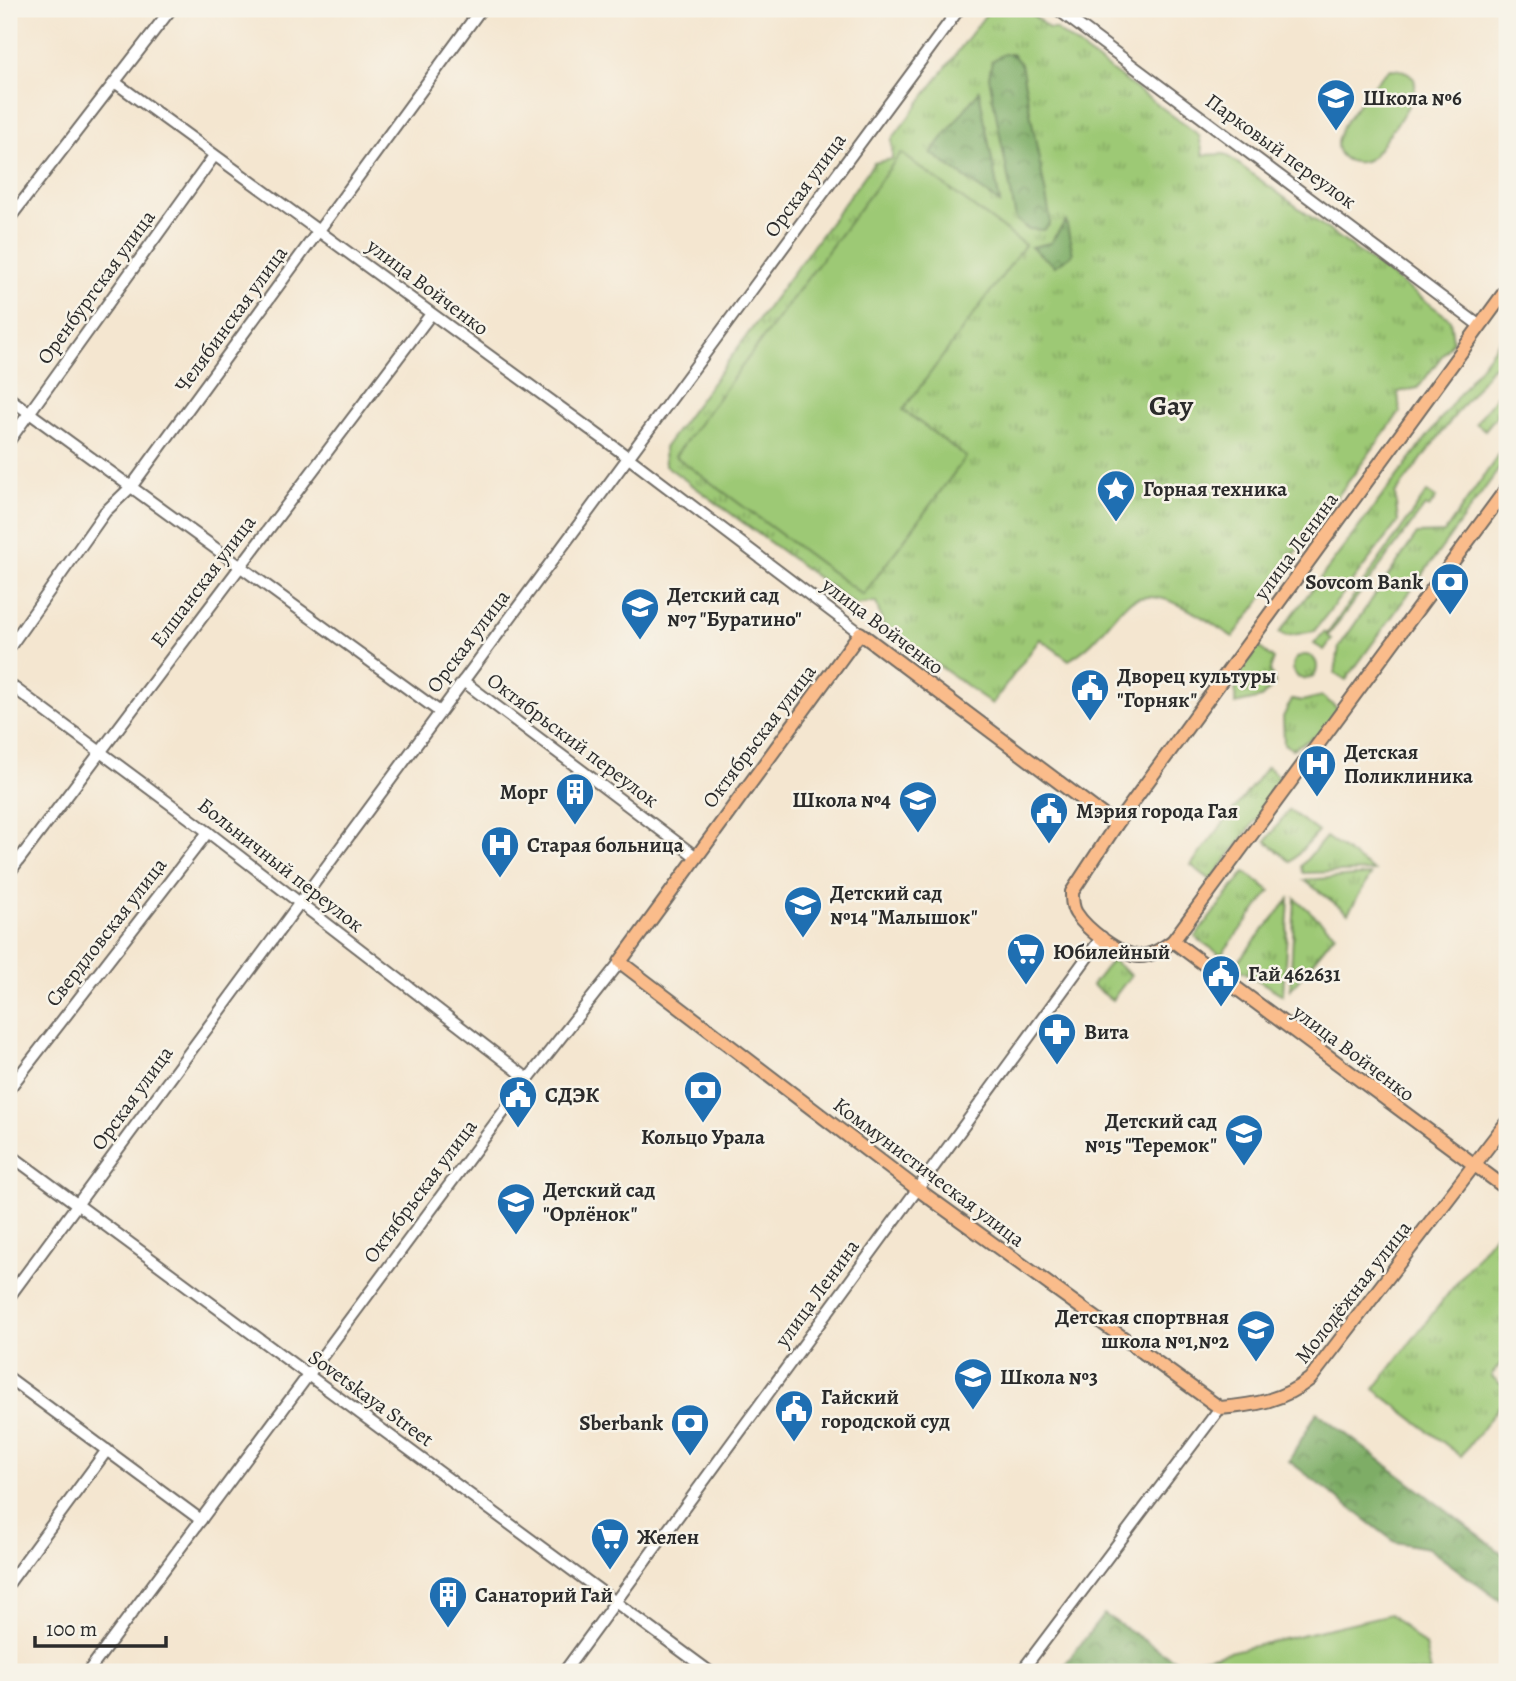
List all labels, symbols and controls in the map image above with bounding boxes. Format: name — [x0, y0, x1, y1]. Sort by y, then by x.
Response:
school or university icon: Школа №6 — [1315, 77, 1357, 132]
place label: Школа №6 — [1363, 84, 1462, 112]
street label: Парковый переулок — [1200, 87, 1362, 215]
street label: Орская улица — [758, 127, 853, 243]
street label: Оренбургская улица — [30, 204, 162, 370]
street label: улица Войченко — [360, 231, 495, 342]
street label: Челябинская улица — [168, 240, 294, 398]
district label: Gay — [1149, 387, 1194, 425]
place icon: Горная техника — [1095, 468, 1137, 523]
place label: Горная техника — [1143, 475, 1287, 503]
street label: улица Ленина — [1247, 486, 1345, 606]
street label: Елшанская улица — [144, 509, 262, 653]
bank icon: Sovcom Bank — [1429, 561, 1471, 616]
place label: Sovcom Bank — [1305, 568, 1423, 596]
street label: улица Войченко — [815, 570, 950, 681]
place label: Детский сад №7 "Буратино" — [667, 581, 802, 633]
street label: Орская улица — [420, 583, 516, 698]
school or university icon: Детский сад №7 "Буратино" — [619, 586, 661, 641]
street label: Октябрьская улица — [696, 658, 823, 814]
place label: Дворец культуры "Горняк" — [1117, 662, 1276, 714]
street label: Октябрьский переулок — [481, 666, 665, 814]
public building icon: Дворец культуры "Горняк" — [1069, 667, 1111, 722]
place label: Детская Поликлиника — [1344, 738, 1473, 790]
hospital icon: Детская Поликлиника — [1296, 743, 1338, 798]
building icon: Морг — [554, 771, 596, 826]
place label: Морг — [500, 778, 548, 806]
school or university icon: Школа №4 — [897, 779, 939, 834]
place label: Школа №4 — [792, 786, 891, 814]
public building icon: Мэрия города Гая — [1028, 790, 1070, 845]
street label: Больничный переулок — [192, 791, 370, 939]
place label: Мэрия города Гая — [1076, 797, 1238, 825]
hospital icon: Старая больница — [479, 824, 521, 879]
place label: Старая больница — [527, 831, 684, 859]
street label: Свердловская улица — [39, 851, 173, 1012]
place label: Детский сад №14 "Малышок" — [830, 879, 978, 931]
school or university icon: Детский сад №14 "Малышок" — [782, 884, 824, 939]
supermarket icon: Юбилейный — [1005, 931, 1047, 986]
place label: Юбилейный — [1053, 938, 1170, 966]
public building icon: Гай 462631 — [1200, 953, 1242, 1008]
place label: Гай 462631 — [1248, 960, 1341, 988]
street label: улица Войченко — [1286, 997, 1421, 1108]
pharmacy icon: Вита — [1036, 1011, 1078, 1066]
place label: Вита — [1084, 1018, 1129, 1046]
street label: Орская улица — [85, 1040, 180, 1156]
bank icon: Кольцо Урала — [682, 1069, 724, 1124]
public building icon: СДЭК — [497, 1074, 539, 1129]
place label: СДЭК — [545, 1081, 599, 1109]
street label: Коммунистическая улица — [827, 1091, 1031, 1254]
place label: Детский сад №15 "Теремок" — [1085, 1107, 1217, 1159]
school or university icon: Детский сад №15 "Теремок" — [1223, 1112, 1265, 1167]
street label: Октябрьская улица — [357, 1113, 484, 1269]
place label: Кольцо Урала — [641, 1123, 765, 1151]
place label: Детский сад "Орлёнок" — [543, 1176, 655, 1228]
school or university icon: Детский сад "Орлёнок" — [495, 1181, 537, 1236]
street label: Молодёжная улица — [1288, 1215, 1418, 1369]
street label: улица Ленина — [768, 1233, 866, 1353]
place label: Детская спортвная школа №1,№2 — [1055, 1303, 1229, 1355]
school or university icon: Детская спортвная школа №1,№2 — [1235, 1308, 1277, 1363]
street label: Sovetskaya Street — [303, 1343, 439, 1453]
school or university icon: Школа №3 — [952, 1356, 994, 1411]
place label: Школа №3 — [1000, 1363, 1098, 1391]
place label: Гайский городской суд — [821, 1383, 950, 1435]
public building icon: Гайский городской суд — [773, 1388, 815, 1443]
bank icon: Sberbank — [669, 1402, 711, 1457]
place label: Sberbank — [579, 1409, 663, 1437]
supermarket icon: Желен — [589, 1516, 631, 1571]
place label: Желен — [637, 1523, 699, 1551]
building icon: Санаторий Гай — [427, 1574, 469, 1629]
place label: Санаторий Гай — [475, 1581, 613, 1609]
scale bar — [35, 1604, 166, 1648]
text: 100 m — [46, 1615, 97, 1643]

